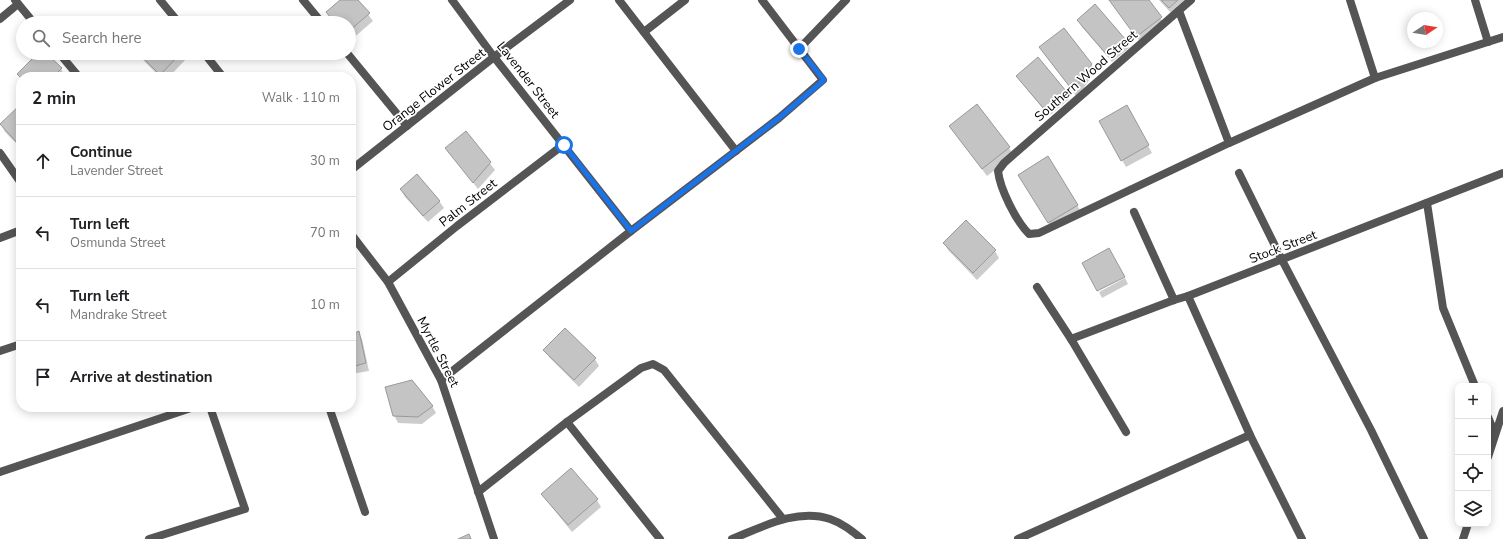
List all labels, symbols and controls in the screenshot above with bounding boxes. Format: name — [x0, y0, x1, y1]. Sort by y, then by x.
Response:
north arrow — [1407, 12, 1443, 48]
search box — [16, 16, 356, 60]
street label: Southern Wood Street — [1031, 26, 1142, 126]
icon: search — [30, 27, 52, 49]
text: Search here — [62, 28, 142, 48]
street label: Lavender Street — [492, 38, 564, 122]
route end — [790, 40, 808, 58]
street label: Orange Flower Street — [379, 44, 490, 136]
text: 2 min — [32, 87, 76, 110]
text: Walk · 110 m — [262, 89, 340, 107]
route start — [555, 136, 573, 154]
text: Continue — [70, 142, 132, 162]
icon: ahead — [32, 150, 54, 172]
text: 30 m — [310, 152, 340, 170]
text: Lavender Street — [70, 162, 163, 180]
street label: Palm Street — [435, 175, 501, 231]
text: Turn left — [70, 214, 129, 234]
icon: left — [32, 222, 54, 244]
text: 70 m — [310, 224, 340, 242]
street label: Stock Street — [1247, 226, 1320, 268]
text: Osmunda Street — [70, 234, 165, 252]
text: Turn left — [70, 286, 129, 306]
icon: left — [32, 294, 54, 316]
text: 10 m — [310, 296, 340, 314]
text: Mandrake Street — [70, 306, 167, 324]
street label: Myrtle Street — [413, 314, 464, 391]
icon: arrive — [32, 366, 54, 388]
text: Arrive at destination — [70, 367, 213, 387]
map controls — [1455, 383, 1491, 527]
button: + — [1455, 383, 1491, 419]
button: − — [1455, 419, 1491, 455]
button: locate — [1455, 455, 1491, 491]
button: layers — [1455, 491, 1491, 527]

